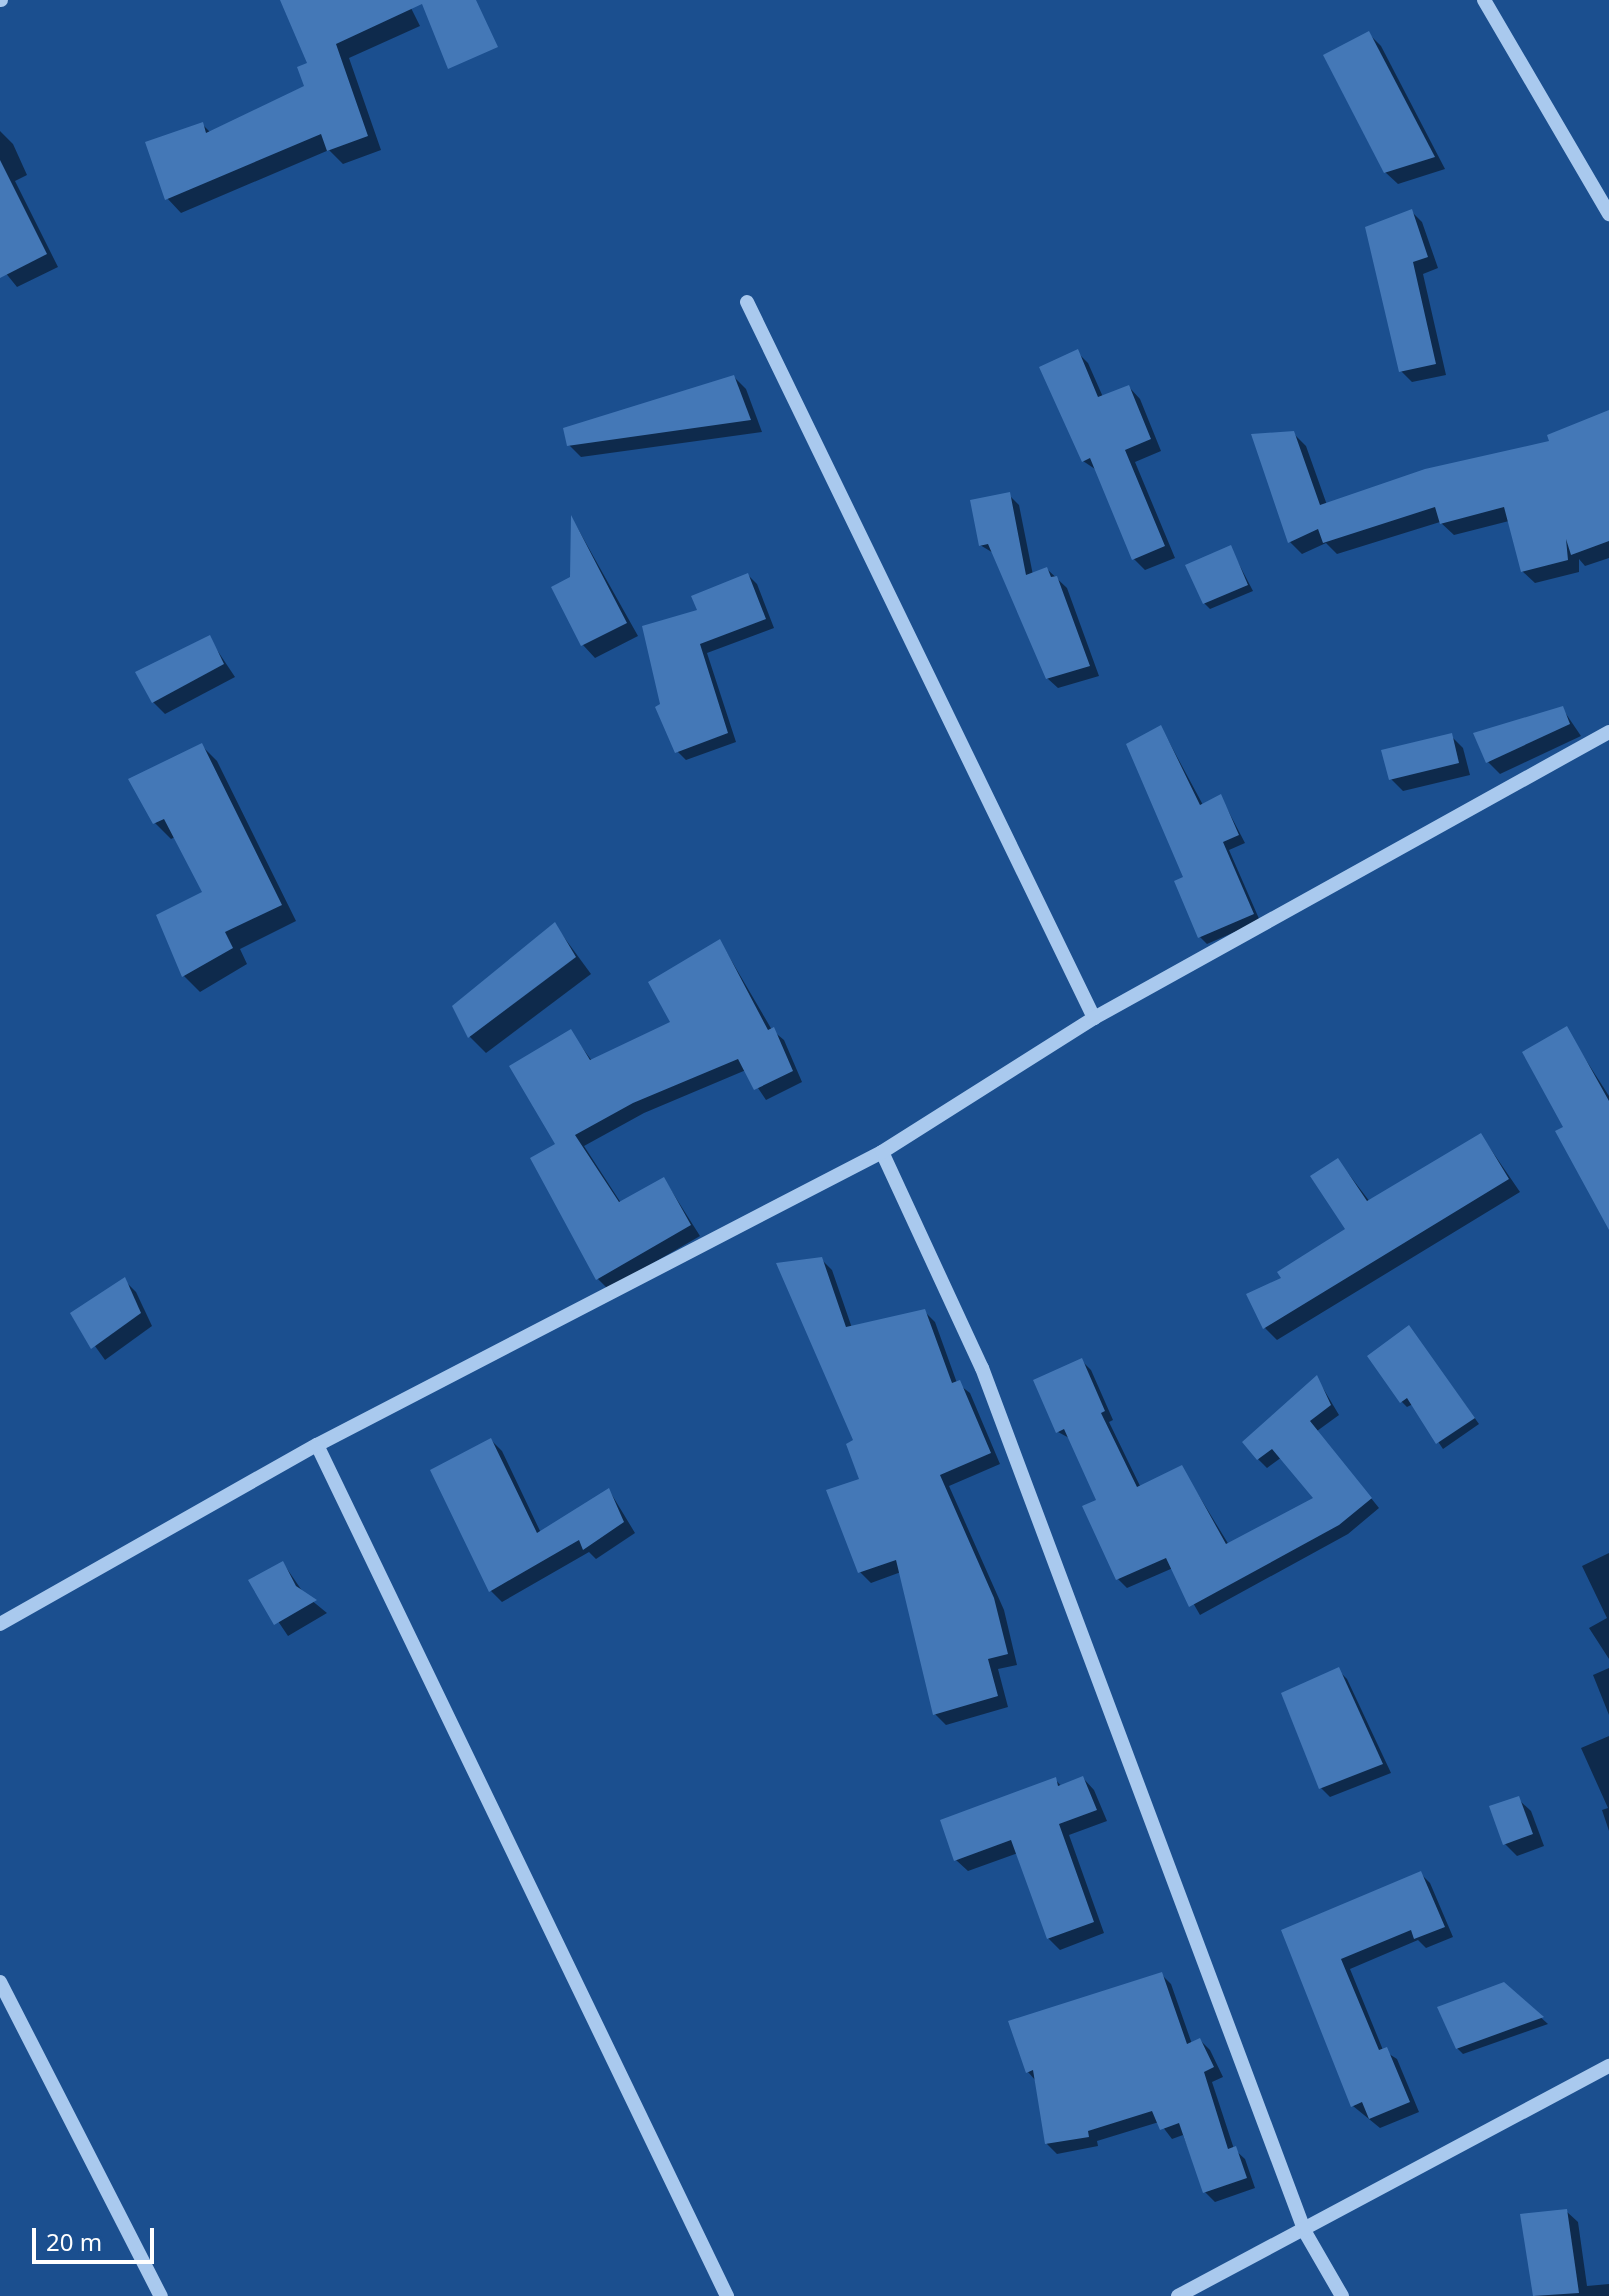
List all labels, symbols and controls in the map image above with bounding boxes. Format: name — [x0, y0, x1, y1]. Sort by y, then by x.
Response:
scale bar — [36, 2212, 158, 2262]
text: 20 m — [46, 2225, 102, 2258]

